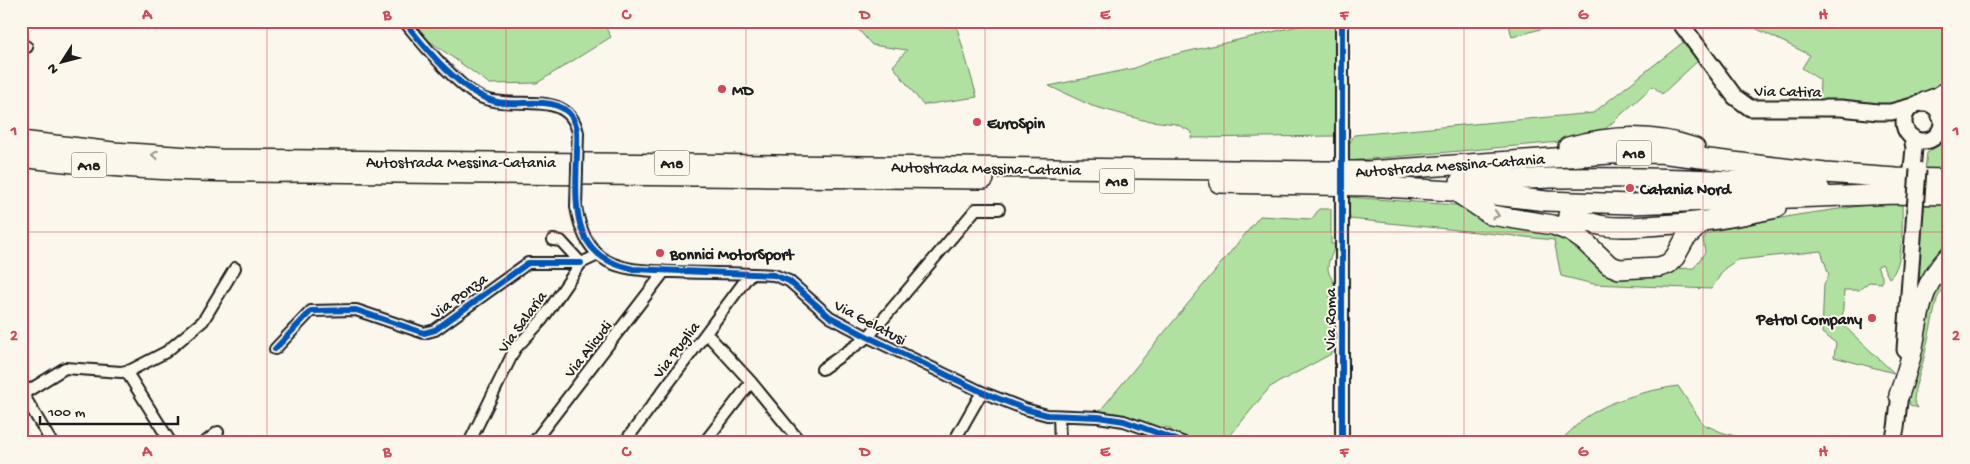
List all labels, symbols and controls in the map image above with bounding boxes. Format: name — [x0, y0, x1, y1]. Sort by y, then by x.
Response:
text: A — [141, 7, 153, 26]
text: B — [382, 7, 392, 26]
text: C — [621, 7, 632, 26]
text: D — [858, 7, 871, 26]
text: E — [1100, 7, 1111, 26]
text: F — [1339, 7, 1350, 26]
text: G — [1578, 7, 1589, 26]
text: H — [1818, 7, 1828, 26]
north arrow — [38, 38, 88, 88]
text: N — [44, 59, 63, 77]
marker: MD — [716, 83, 728, 95]
place label: MD — [732, 83, 754, 102]
street label: Via Catira — [1753, 83, 1823, 104]
marker: EuroSpin — [971, 116, 983, 128]
place label: EuroSpin — [987, 116, 1045, 135]
text: 1 — [10, 123, 17, 142]
text: 1 — [1952, 123, 1959, 142]
road number: A18 — [1616, 140, 1652, 166]
one-way arrow — [151, 149, 159, 160]
road number: A18 — [654, 150, 690, 176]
street label: Autostrada Messina-Catania — [1355, 151, 1547, 184]
road number: A18 — [72, 152, 106, 178]
street label: Autostrada Messina-Catania — [366, 155, 557, 174]
street label: Autostrada Messina-Catania — [891, 159, 1082, 182]
road number: A18 — [1100, 168, 1134, 194]
marker: Catania Nord — [1624, 182, 1636, 194]
place label: Catania Nord — [1639, 182, 1732, 201]
one-way arrow — [1492, 210, 1500, 220]
marker: Bonnici MotorSport — [654, 247, 666, 259]
place label: Bonnici MotorSport — [669, 247, 795, 266]
street label: Via Ponza — [427, 270, 493, 325]
street label: Via Roma — [1323, 287, 1342, 351]
street label: Via Salaria — [494, 288, 553, 358]
street label: Via Gelatusi — [829, 297, 909, 351]
place label: Petrol Company — [1756, 312, 1862, 331]
marker: Petrol Company — [1866, 312, 1878, 324]
street label: Via Alicudi — [561, 318, 618, 383]
street label: Via Puglia — [650, 318, 706, 384]
text: 2 — [10, 328, 18, 347]
text: 2 — [1952, 328, 1960, 347]
scale bar — [40, 394, 178, 426]
text: 100 m — [47, 404, 86, 422]
text: A — [141, 444, 153, 463]
text: B — [382, 444, 392, 463]
text: C — [621, 444, 632, 463]
text: D — [858, 444, 871, 463]
text: E — [1100, 444, 1111, 463]
text: F — [1339, 444, 1350, 463]
text: G — [1578, 444, 1589, 463]
text: H — [1818, 444, 1828, 463]

